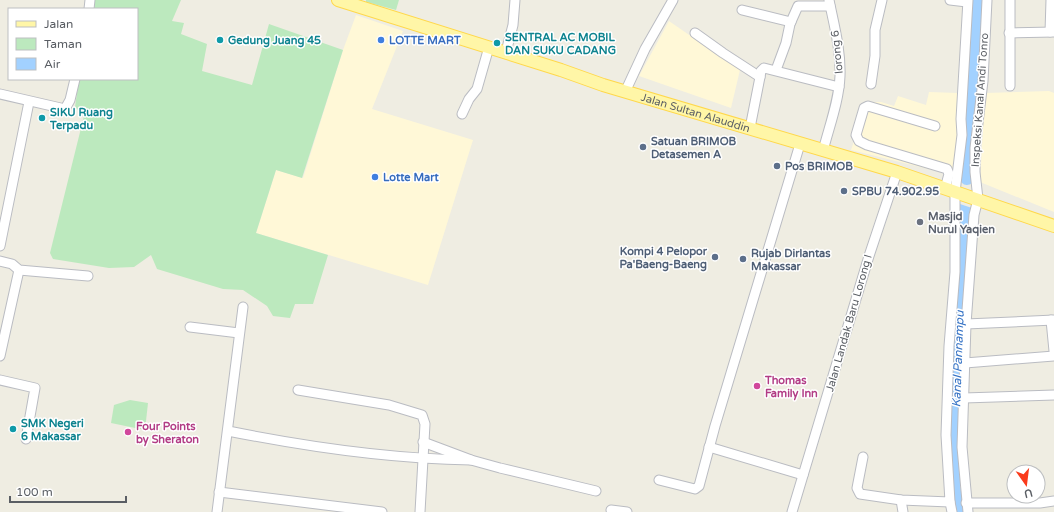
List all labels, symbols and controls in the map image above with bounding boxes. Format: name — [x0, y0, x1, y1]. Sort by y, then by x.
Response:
legend — [8, 8, 138, 80]
text: Jalan — [44, 17, 73, 31]
street label: lorong 6 — [828, 30, 846, 74]
place label: SENTRAL AC MOBIL DAN SUKU CADANG — [505, 31, 616, 57]
street label: Inspeksi Kanal Andi Tonro — [969, 32, 991, 168]
place label: Gedung Juang 45 — [228, 34, 321, 48]
place label: LOTTE MART — [389, 34, 461, 47]
marker: Gedung Juang 45 — [215, 35, 225, 45]
marker: LOTTE MART — [376, 35, 386, 45]
text: Taman — [44, 37, 82, 51]
marker: SENTRAL AC MOBIL DAN SUKU CADANG — [492, 38, 502, 48]
text: Air — [44, 57, 61, 71]
street label: Jalan Sultan Alauddin — [640, 90, 752, 135]
place label: SIKU Ruang Terpadu — [49, 106, 113, 133]
marker: SIKU Ruang Terpadu — [37, 113, 47, 123]
place label: Satuan BRIMOB Detasemen A — [651, 135, 737, 161]
marker: Satuan BRIMOB Detasemen A — [638, 142, 648, 152]
place label: Pos BRIMOB — [785, 160, 853, 173]
marker: Pos BRIMOB — [772, 161, 782, 171]
place label: Lotte Mart — [383, 171, 439, 184]
marker: Lotte Mart — [370, 172, 380, 182]
place label: SPBU 74.902.95 — [852, 185, 939, 198]
marker: SPBU 74.902.95 — [839, 186, 849, 196]
place label: Masjid Nurul Yaqien — [928, 210, 995, 237]
marker: Masjid Nurul Yaqien — [915, 217, 925, 227]
place label: Kompi 4 Pelopor Pa'Baeng-Baeng — [619, 245, 708, 272]
place label: Rujab Dirlantas Makassar — [751, 247, 831, 273]
marker: Kompi 4 Pelopor Pa'Baeng-Baeng — [710, 252, 720, 262]
street label: Jalan Landak Baru Lorong I — [823, 253, 875, 393]
marker: Rujab Dirlantas Makassar — [738, 254, 748, 264]
water label: Kanal Pannampu — [949, 310, 967, 408]
place label: Thomas Family Inn — [764, 374, 818, 401]
marker: Thomas Family Inn — [752, 381, 762, 391]
place label: SMK Negeri 6 Makassar — [21, 417, 84, 443]
place label: Four Points by Sheraton — [136, 420, 199, 447]
marker: SMK Negeri 6 Makassar — [8, 424, 18, 434]
marker: Four Points by Sheraton — [123, 427, 133, 437]
north arrow — [1006, 464, 1046, 504]
scale bar — [10, 478, 126, 504]
text: 100 m — [16, 485, 53, 499]
text: U — [1023, 486, 1034, 501]

